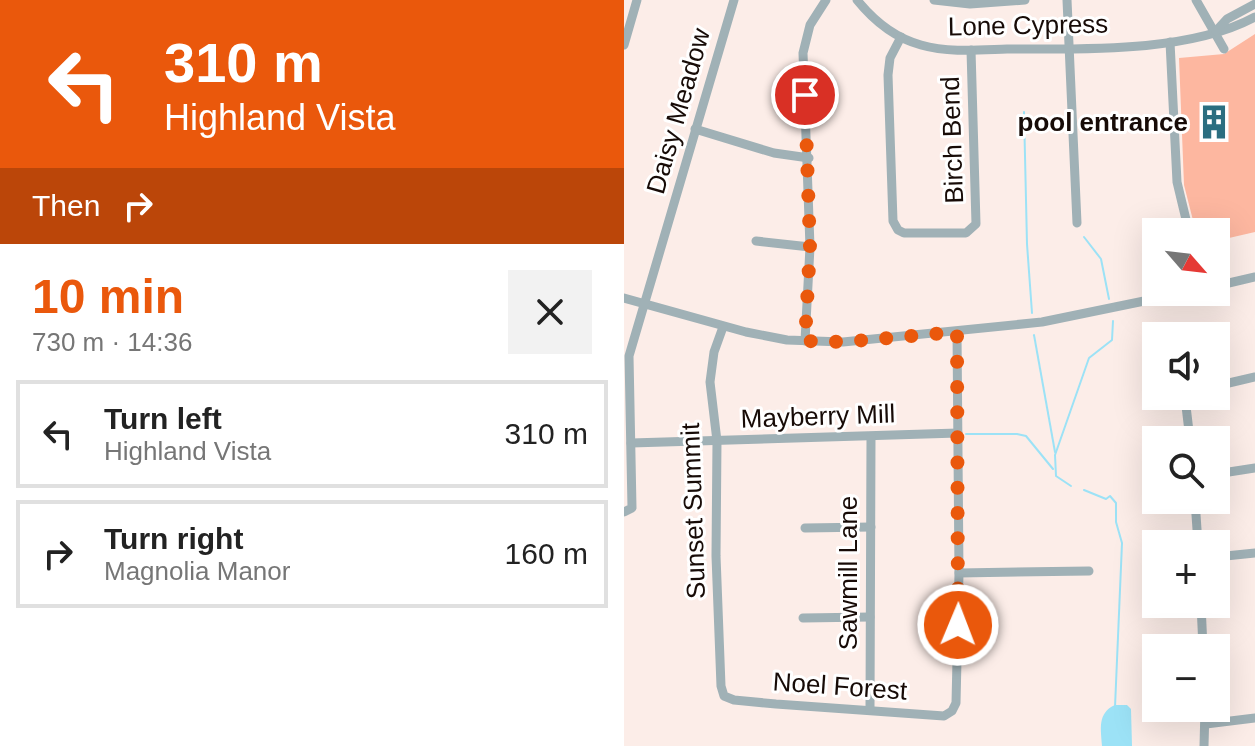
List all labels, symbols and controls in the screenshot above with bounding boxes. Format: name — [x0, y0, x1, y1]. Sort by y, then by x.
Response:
street label: Lone Cypress — [948, 9, 1108, 41]
street label: Daisy Meadow — [640, 25, 716, 197]
text: 310 m — [164, 31, 323, 94]
icon: left — [32, 32, 136, 136]
pin — [771, 61, 839, 129]
icon: arrive — [783, 73, 827, 117]
street label: Birch Bend — [935, 76, 969, 204]
text: Highland Vista — [164, 97, 396, 138]
building icon: pool entrance — [1195, 103, 1233, 141]
place label: pool entrance — [1018, 107, 1188, 137]
icon: right — [116, 184, 160, 228]
text: Then — [32, 189, 100, 222]
north arrow — [1142, 218, 1230, 306]
map controls — [1142, 218, 1230, 722]
text: 10 min — [32, 270, 184, 323]
button: close — [508, 270, 592, 354]
button: sound — [1142, 322, 1230, 410]
text: 730 m · 14:36 — [32, 327, 192, 357]
street label: Mayberry Mill — [740, 398, 896, 434]
text: Turn left — [104, 402, 222, 435]
icon: left — [36, 412, 80, 456]
text: 310 m — [505, 417, 588, 450]
street label: Sunset Summit — [675, 422, 711, 600]
button: search — [1142, 426, 1230, 514]
text: Highland Vista — [104, 436, 271, 466]
street label: Sawmill Lane — [833, 496, 863, 650]
text: Turn right — [104, 522, 243, 555]
button: + — [1142, 530, 1230, 618]
icon: right — [36, 532, 80, 576]
text: 160 m — [505, 537, 588, 570]
text: Magnolia Manor — [104, 556, 290, 586]
position arrow — [916, 583, 1000, 667]
button: − — [1142, 634, 1230, 722]
street label: Noel Forest — [772, 666, 909, 706]

